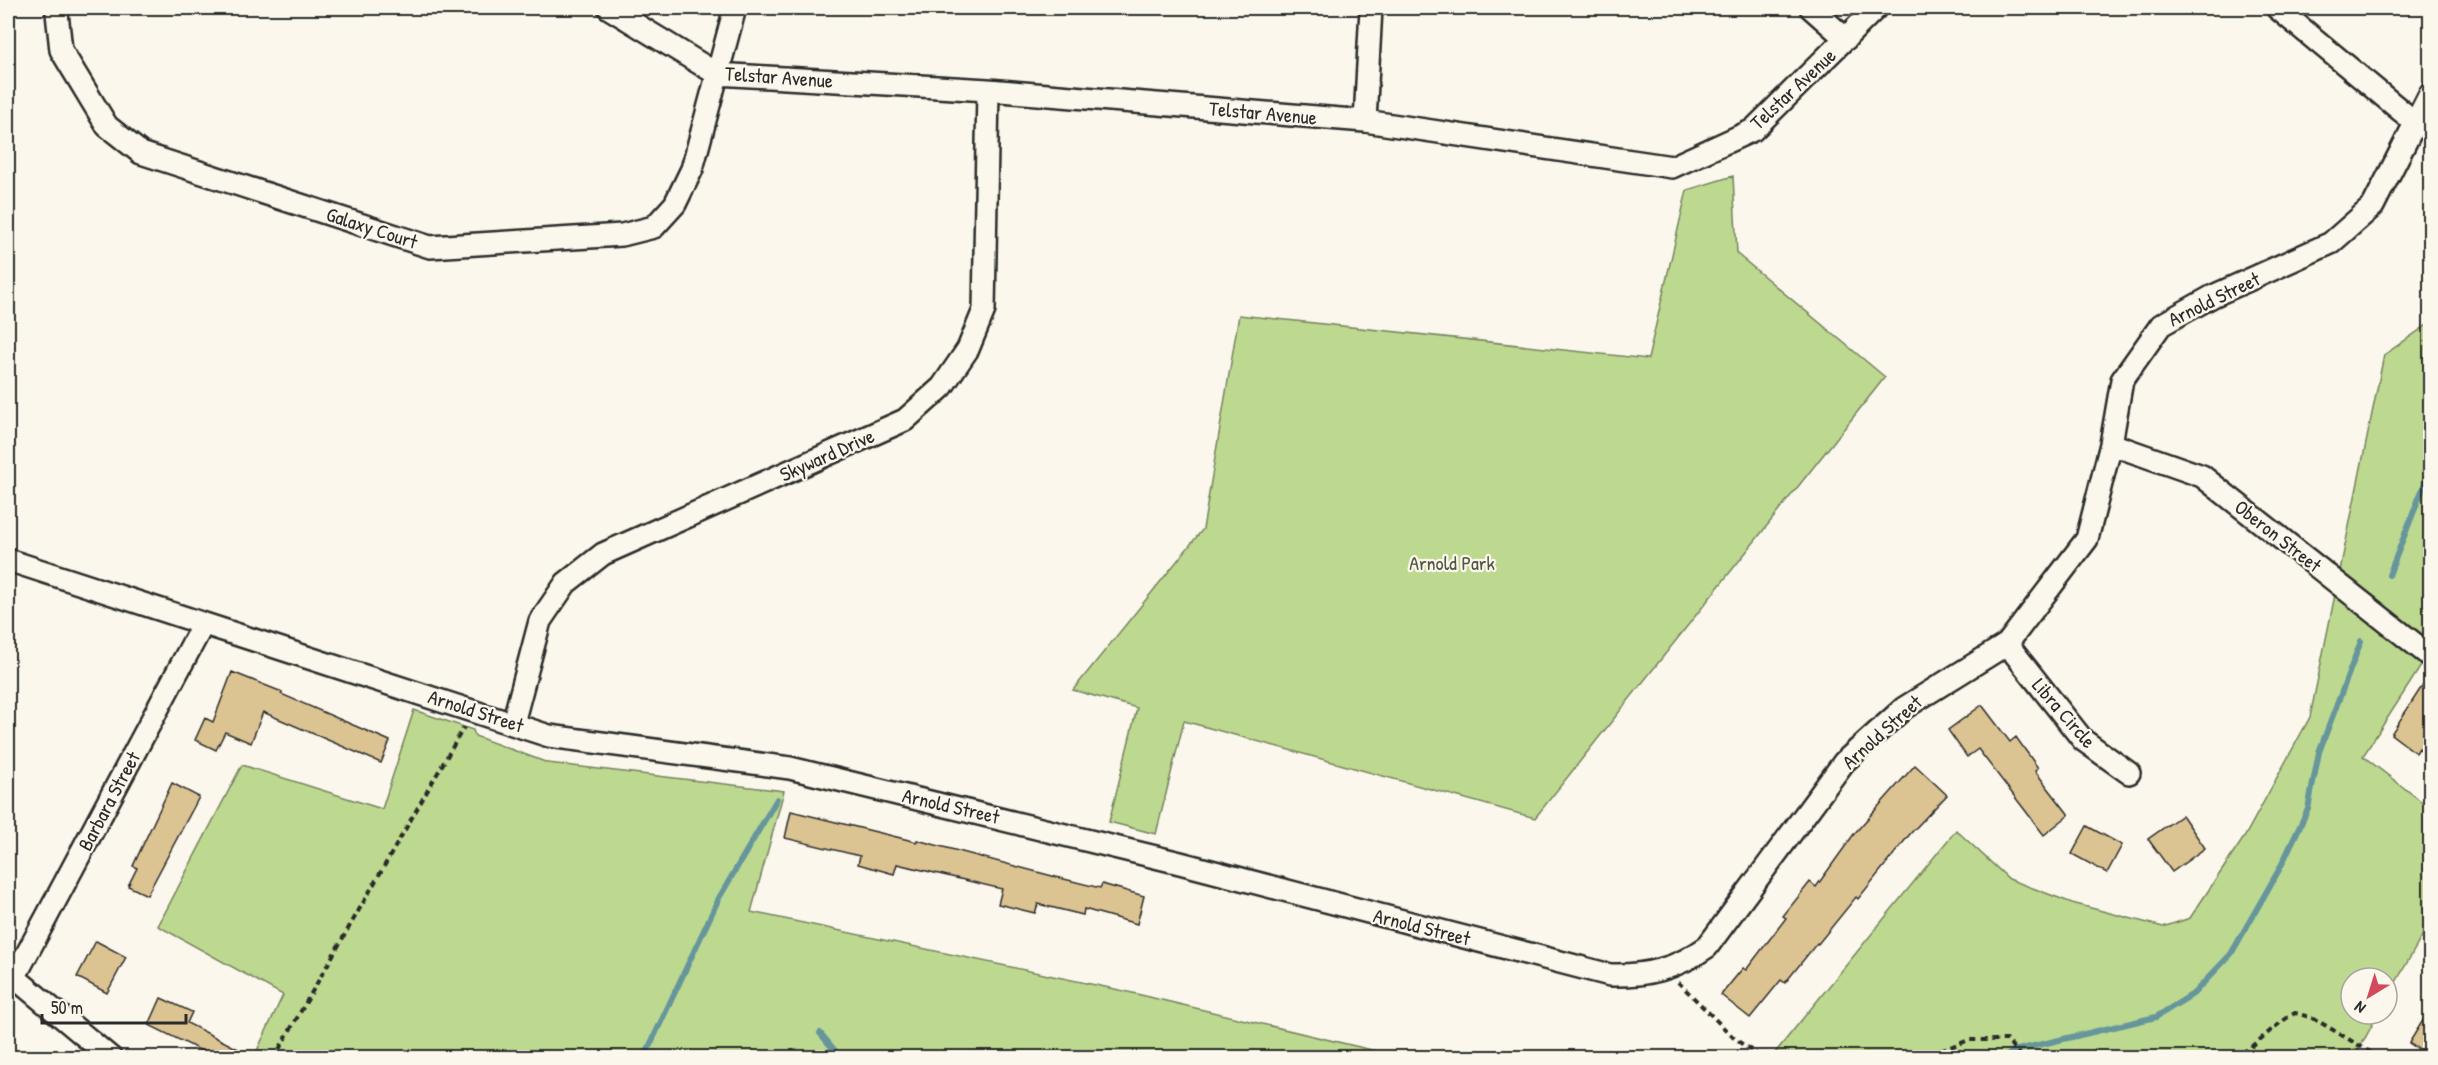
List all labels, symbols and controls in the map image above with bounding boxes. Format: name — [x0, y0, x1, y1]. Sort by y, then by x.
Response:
street label: Telstar Avenue — [1744, 42, 1841, 135]
street label: Telstar Avenue — [724, 59, 834, 94]
street label: Telstar Avenue — [1208, 94, 1318, 131]
street label: Galaxy Court — [323, 200, 422, 255]
street label: Arnold Street — [2163, 264, 2265, 332]
street label: Skyward Drive — [775, 422, 878, 487]
street label: Oberon Street — [2229, 493, 2328, 579]
park label: Arnold Park — [1409, 549, 1495, 576]
street label: Libra Circle — [2026, 672, 2102, 753]
street label: Arnold Street — [425, 682, 528, 739]
street label: Arnold Street — [1836, 688, 1928, 775]
street label: Barbara Street — [71, 746, 146, 855]
street label: Arnold Street — [900, 781, 1003, 830]
street label: Arnold Street — [1371, 901, 1474, 952]
north arrow — [2339, 966, 2399, 1026]
scale bar — [42, 987, 186, 1025]
text: 50 m — [51, 995, 83, 1020]
text: N — [2349, 996, 2370, 1019]

